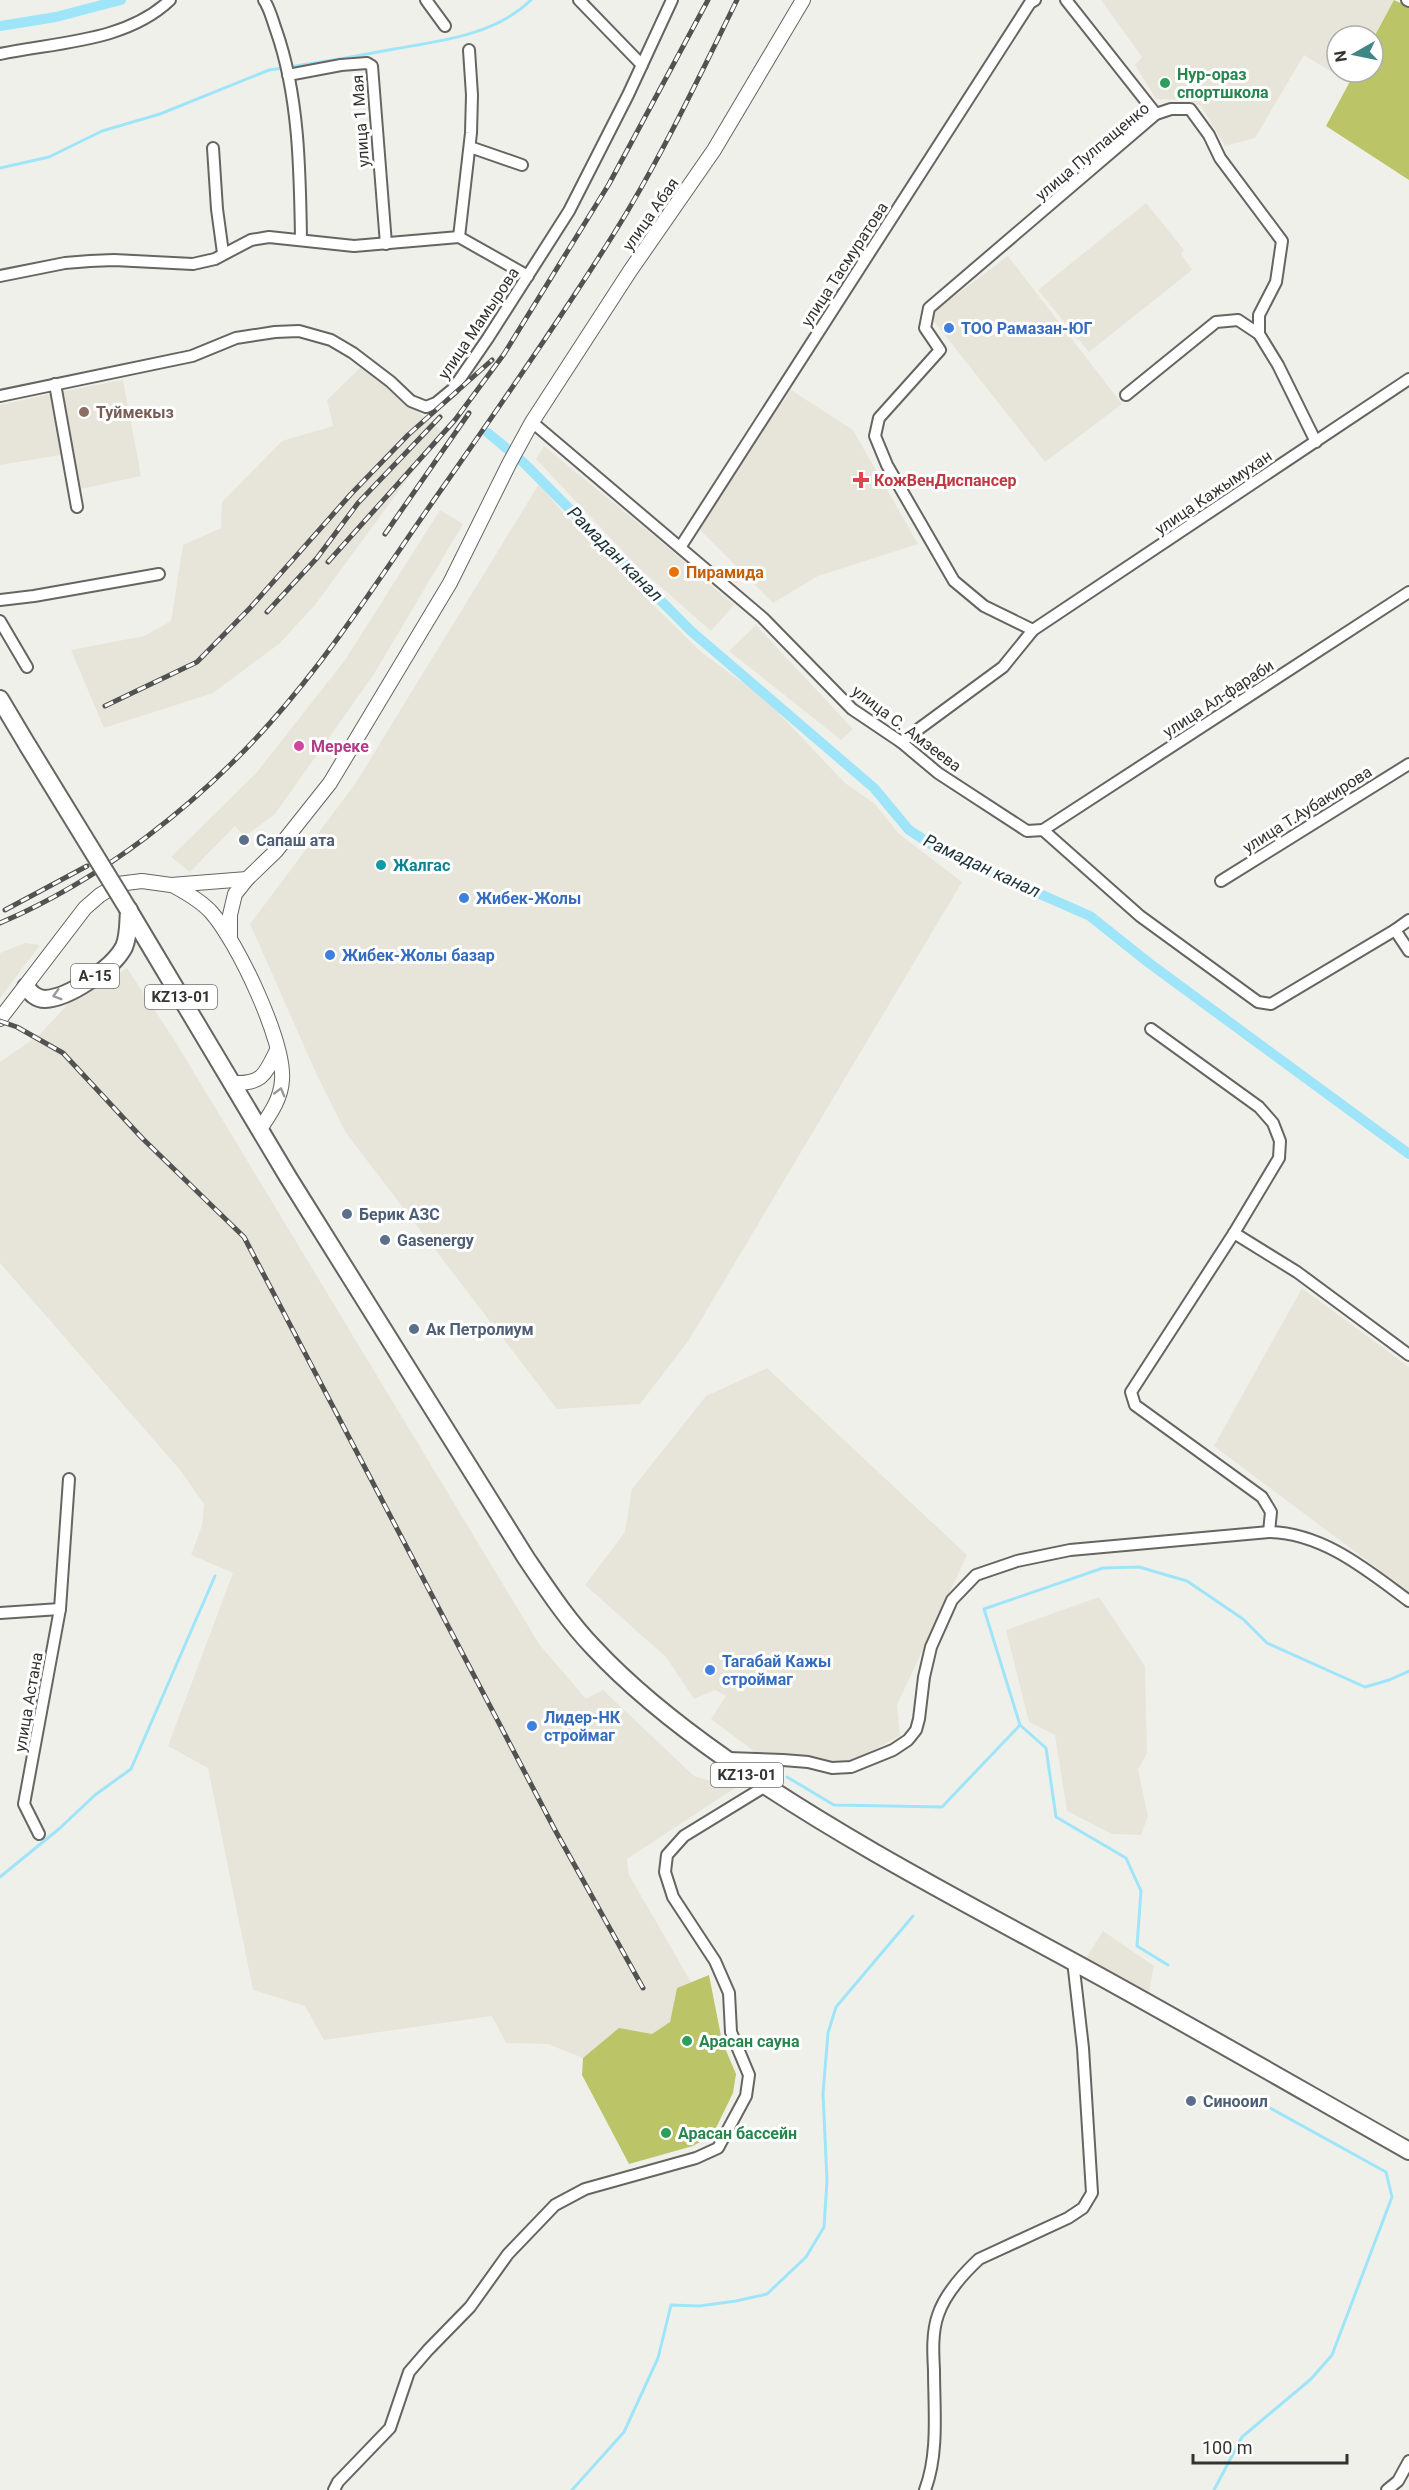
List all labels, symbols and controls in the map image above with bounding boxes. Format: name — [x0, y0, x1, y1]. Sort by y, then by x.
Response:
north arrow — [1325, 24, 1385, 84]
text: N — [1330, 49, 1351, 63]
place label: Нур-ораз спортшкола — [1177, 65, 1269, 102]
street label: улица 1 Мая — [348, 74, 373, 168]
marker: Нур-ораз спортшкола — [1158, 76, 1172, 90]
street label: улица Пулпащенко — [1032, 98, 1153, 204]
street label: улица Абая — [618, 174, 682, 254]
street label: улица Тасмуратова — [797, 198, 892, 330]
street label: улица Мамырова — [434, 264, 523, 383]
place label: ТОО Рамазан-ЮГ — [961, 319, 1093, 338]
marker: ТОО Рамазан-ЮГ — [942, 321, 956, 335]
place label: Туймекыз — [96, 403, 174, 422]
marker: Туймекыз — [77, 405, 91, 419]
street label: улица Кажымухан — [1151, 446, 1275, 539]
marker: КожВенДиспансер — [852, 471, 870, 489]
place label: КожВенДиспансер — [874, 471, 1017, 490]
water label: Рамадан канал — [563, 502, 667, 606]
place label: Пирамида — [686, 563, 764, 582]
marker: Пирамида — [667, 565, 681, 579]
street label: улица Ал-фараби — [1159, 656, 1277, 741]
street label: улица С. Амзеева — [848, 681, 965, 776]
place label: Мереке — [311, 737, 369, 756]
marker: Мереке — [292, 739, 306, 753]
street label: улица Т.Аубакирова — [1239, 762, 1375, 857]
water label: Рамадан канал — [921, 829, 1044, 902]
place label: Сапаш ата — [256, 831, 335, 850]
marker: Сапаш ата — [237, 833, 251, 847]
place label: Жалгас — [393, 856, 450, 875]
marker: Жалгас — [374, 858, 388, 872]
place label: Жибек-Жолы — [476, 889, 581, 908]
marker: Жибек-Жолы — [457, 891, 471, 905]
place label: Жибек-Жолы базар — [342, 946, 495, 965]
marker: Жибек-Жолы базар — [323, 948, 337, 962]
road number: A-15 — [71, 964, 119, 988]
road number: KZ13-01 — [145, 985, 217, 1009]
one-way arrow — [52, 988, 62, 1001]
one-way arrow — [272, 1087, 285, 1097]
place label: Берик АЗС — [359, 1205, 440, 1224]
marker: Берик АЗС — [340, 1207, 354, 1221]
place label: Gasenergy — [397, 1231, 475, 1250]
marker: Gasenergy — [378, 1233, 392, 1247]
place label: Ак Петролиум — [426, 1320, 534, 1339]
marker: Ак Петролиум — [407, 1322, 421, 1336]
street label: улица Астана — [10, 1651, 47, 1753]
place label: Тагабай Кажы строймаг — [722, 1652, 831, 1689]
marker: Тагабай Кажы строймаг — [703, 1663, 717, 1677]
place label: Лидер-НК строймаг — [544, 1708, 621, 1745]
marker: Лидер-НК строймаг — [525, 1719, 539, 1733]
road number: KZ13-01 — [711, 1763, 783, 1787]
place label: Арасан сауна — [699, 2032, 800, 2051]
marker: Арасан сауна — [680, 2034, 694, 2048]
place label: Синооил — [1203, 2092, 1268, 2111]
marker: Синооил — [1184, 2094, 1198, 2108]
place label: Арасан бассейн — [678, 2124, 797, 2143]
marker: Арасан бассейн — [659, 2126, 673, 2140]
scale bar — [1193, 2427, 1348, 2465]
text: 100 m — [1202, 2437, 1253, 2458]

